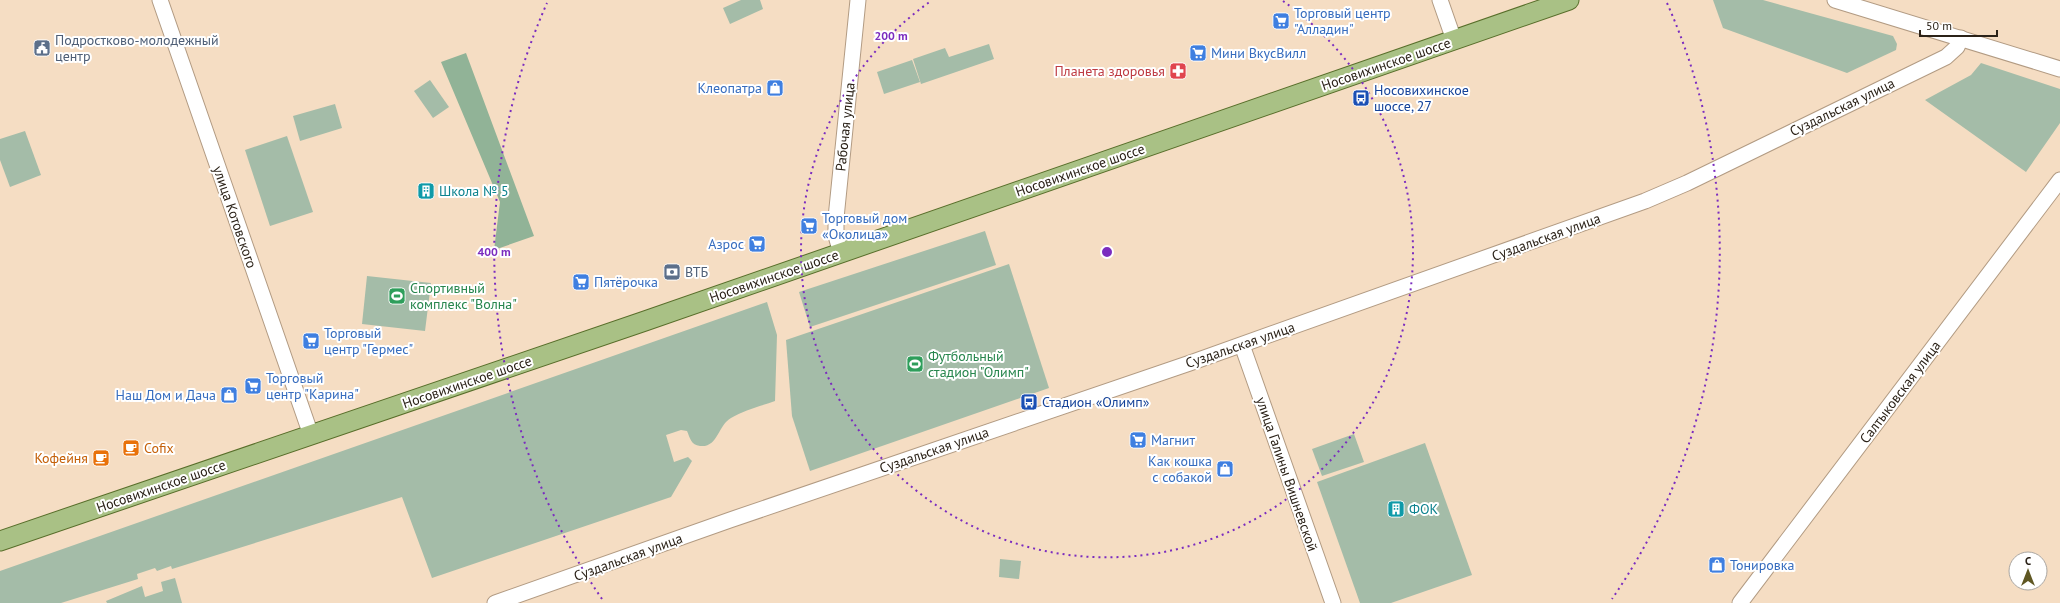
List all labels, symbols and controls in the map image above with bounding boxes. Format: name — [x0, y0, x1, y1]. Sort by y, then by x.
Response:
place label: Торговый центр "Алладин" — [1294, 4, 1391, 38]
supermarket icon: Торговый центр "Алладин" — [1271, 11, 1291, 31]
scale bar — [1920, 12, 1997, 38]
text: 50 m — [1926, 18, 1952, 33]
text: 200 m — [874, 28, 908, 43]
place label: Подростково-молодежный центр — [55, 31, 219, 65]
street label: Носовихинское шоссе — [1319, 33, 1453, 95]
public building icon: Подростково-молодежный центр — [32, 38, 52, 58]
supermarket icon: Мини ВкусВилл — [1188, 43, 1208, 63]
place label: Мини ВкусВилл — [1211, 44, 1306, 62]
pharmacy icon: Планета здоровья — [1168, 61, 1188, 81]
place label: Планета здоровья — [1054, 62, 1165, 80]
street label: Суздальская улица — [1787, 74, 1897, 140]
shop icon: Клеопатра — [765, 78, 785, 98]
place label: Клеопатра — [697, 79, 762, 97]
place label: Носовихинское шоссе, 27 — [1374, 81, 1469, 115]
street label: Рабочая улица — [831, 82, 859, 172]
bus stop icon: Носовихинское шоссе, 27 — [1351, 88, 1371, 108]
street label: Носовихинское шоссе — [1013, 139, 1147, 201]
street label: улица Котовского — [209, 164, 261, 270]
building icon: Школа № 5 — [416, 181, 436, 201]
place label: Школа № 5 — [439, 182, 509, 200]
place label: Торговый дом «Околица» — [822, 209, 907, 243]
street label: Суздальская улица — [1489, 209, 1603, 265]
supermarket icon: Торговый дом «Околица» — [799, 216, 819, 236]
supermarket icon: Азрос — [747, 234, 767, 254]
place label: Азрос — [708, 235, 744, 253]
text: 400 m — [477, 244, 511, 259]
street label: Носовихинское шоссе — [707, 245, 841, 307]
centre of rings — [1100, 245, 1114, 259]
bank icon: ВТБ — [662, 262, 682, 282]
place label: ВТБ — [685, 263, 709, 281]
supermarket icon: Пятёрочка — [571, 272, 591, 292]
place label: Пятёрочка — [594, 273, 658, 291]
place label: Спортивный комплекс "Волна" — [410, 279, 517, 313]
sports icon: Спортивный комплекс "Волна" — [387, 286, 407, 306]
street label: Суздальская улица — [1183, 318, 1297, 372]
place label: Торговый центр "Гермес" — [324, 324, 413, 358]
supermarket icon: Торговый центр "Гермес" — [301, 331, 321, 351]
street label: Салтыковская улица — [1856, 337, 1944, 447]
place label: Футбольный стадион "Олимп" — [928, 347, 1029, 381]
street label: Носовихинское шоссе — [400, 351, 534, 413]
sports icon: Футбольный стадион "Олимп" — [905, 354, 925, 374]
place label: Торговый центр "Карина" — [266, 369, 359, 403]
supermarket icon: Торговый центр "Карина" — [243, 376, 263, 396]
shop icon: Наш Дом и Дача — [219, 385, 239, 405]
place label: Наш Дом и Дача — [116, 386, 216, 404]
bus stop icon: Стадион «Олимп» — [1019, 392, 1039, 412]
place label: Стадион «Олимп» — [1042, 393, 1150, 411]
street label: улица Галины Вишневской — [1252, 394, 1322, 554]
street label: Суздальская улица — [877, 423, 991, 477]
supermarket icon: Магнит — [1128, 430, 1148, 450]
place label: Магнит — [1151, 431, 1195, 449]
cafe icon: Cofix — [121, 438, 141, 458]
place label: Cofix — [144, 439, 174, 457]
cafe icon: Кофейня — [91, 448, 111, 468]
place label: Кофейня — [34, 449, 88, 467]
place label: Как кошка с собакой — [1148, 452, 1212, 486]
street label: Носовихинское шоссе — [94, 455, 228, 517]
shop icon: Как кошка с собакой — [1215, 459, 1235, 479]
building icon: ФОК — [1386, 499, 1406, 519]
place label: ФОК — [1409, 500, 1438, 518]
street label: Суздальская улица — [571, 529, 685, 585]
north arrow — [2008, 551, 2048, 591]
text: С — [2025, 554, 2031, 568]
shop icon: Тонировка — [1707, 555, 1727, 575]
place label: Тонировка — [1730, 556, 1794, 574]

